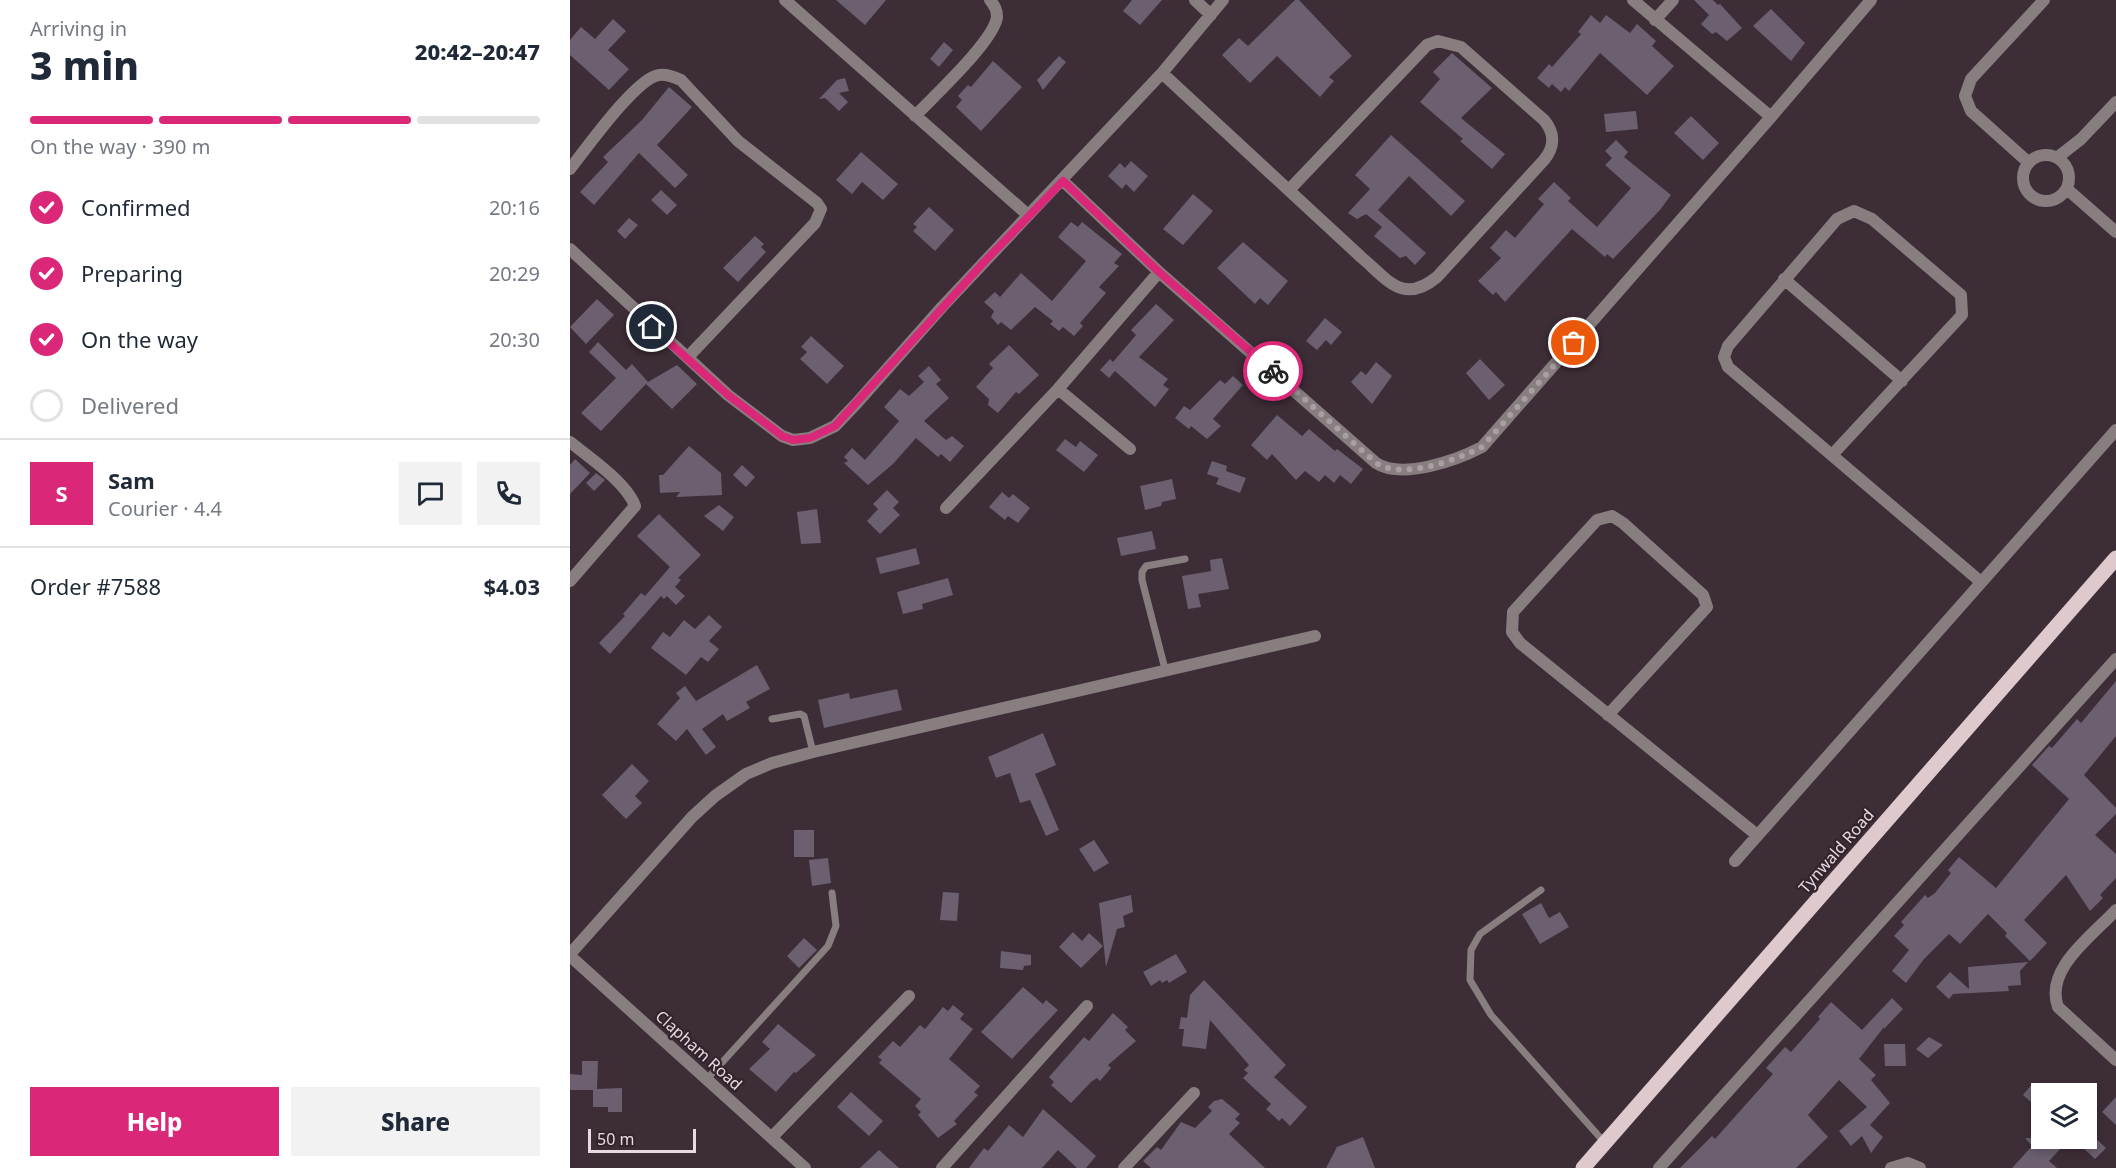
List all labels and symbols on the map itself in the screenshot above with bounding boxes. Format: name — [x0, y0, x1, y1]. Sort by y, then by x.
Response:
pin — [626, 301, 677, 352]
pin — [1548, 317, 1599, 368]
courier — [1243, 341, 1303, 401]
street label: Tynwald Road — [1793, 804, 1879, 898]
street label: Clapham Road — [651, 1005, 747, 1095]
scale bar — [588, 1126, 696, 1154]

